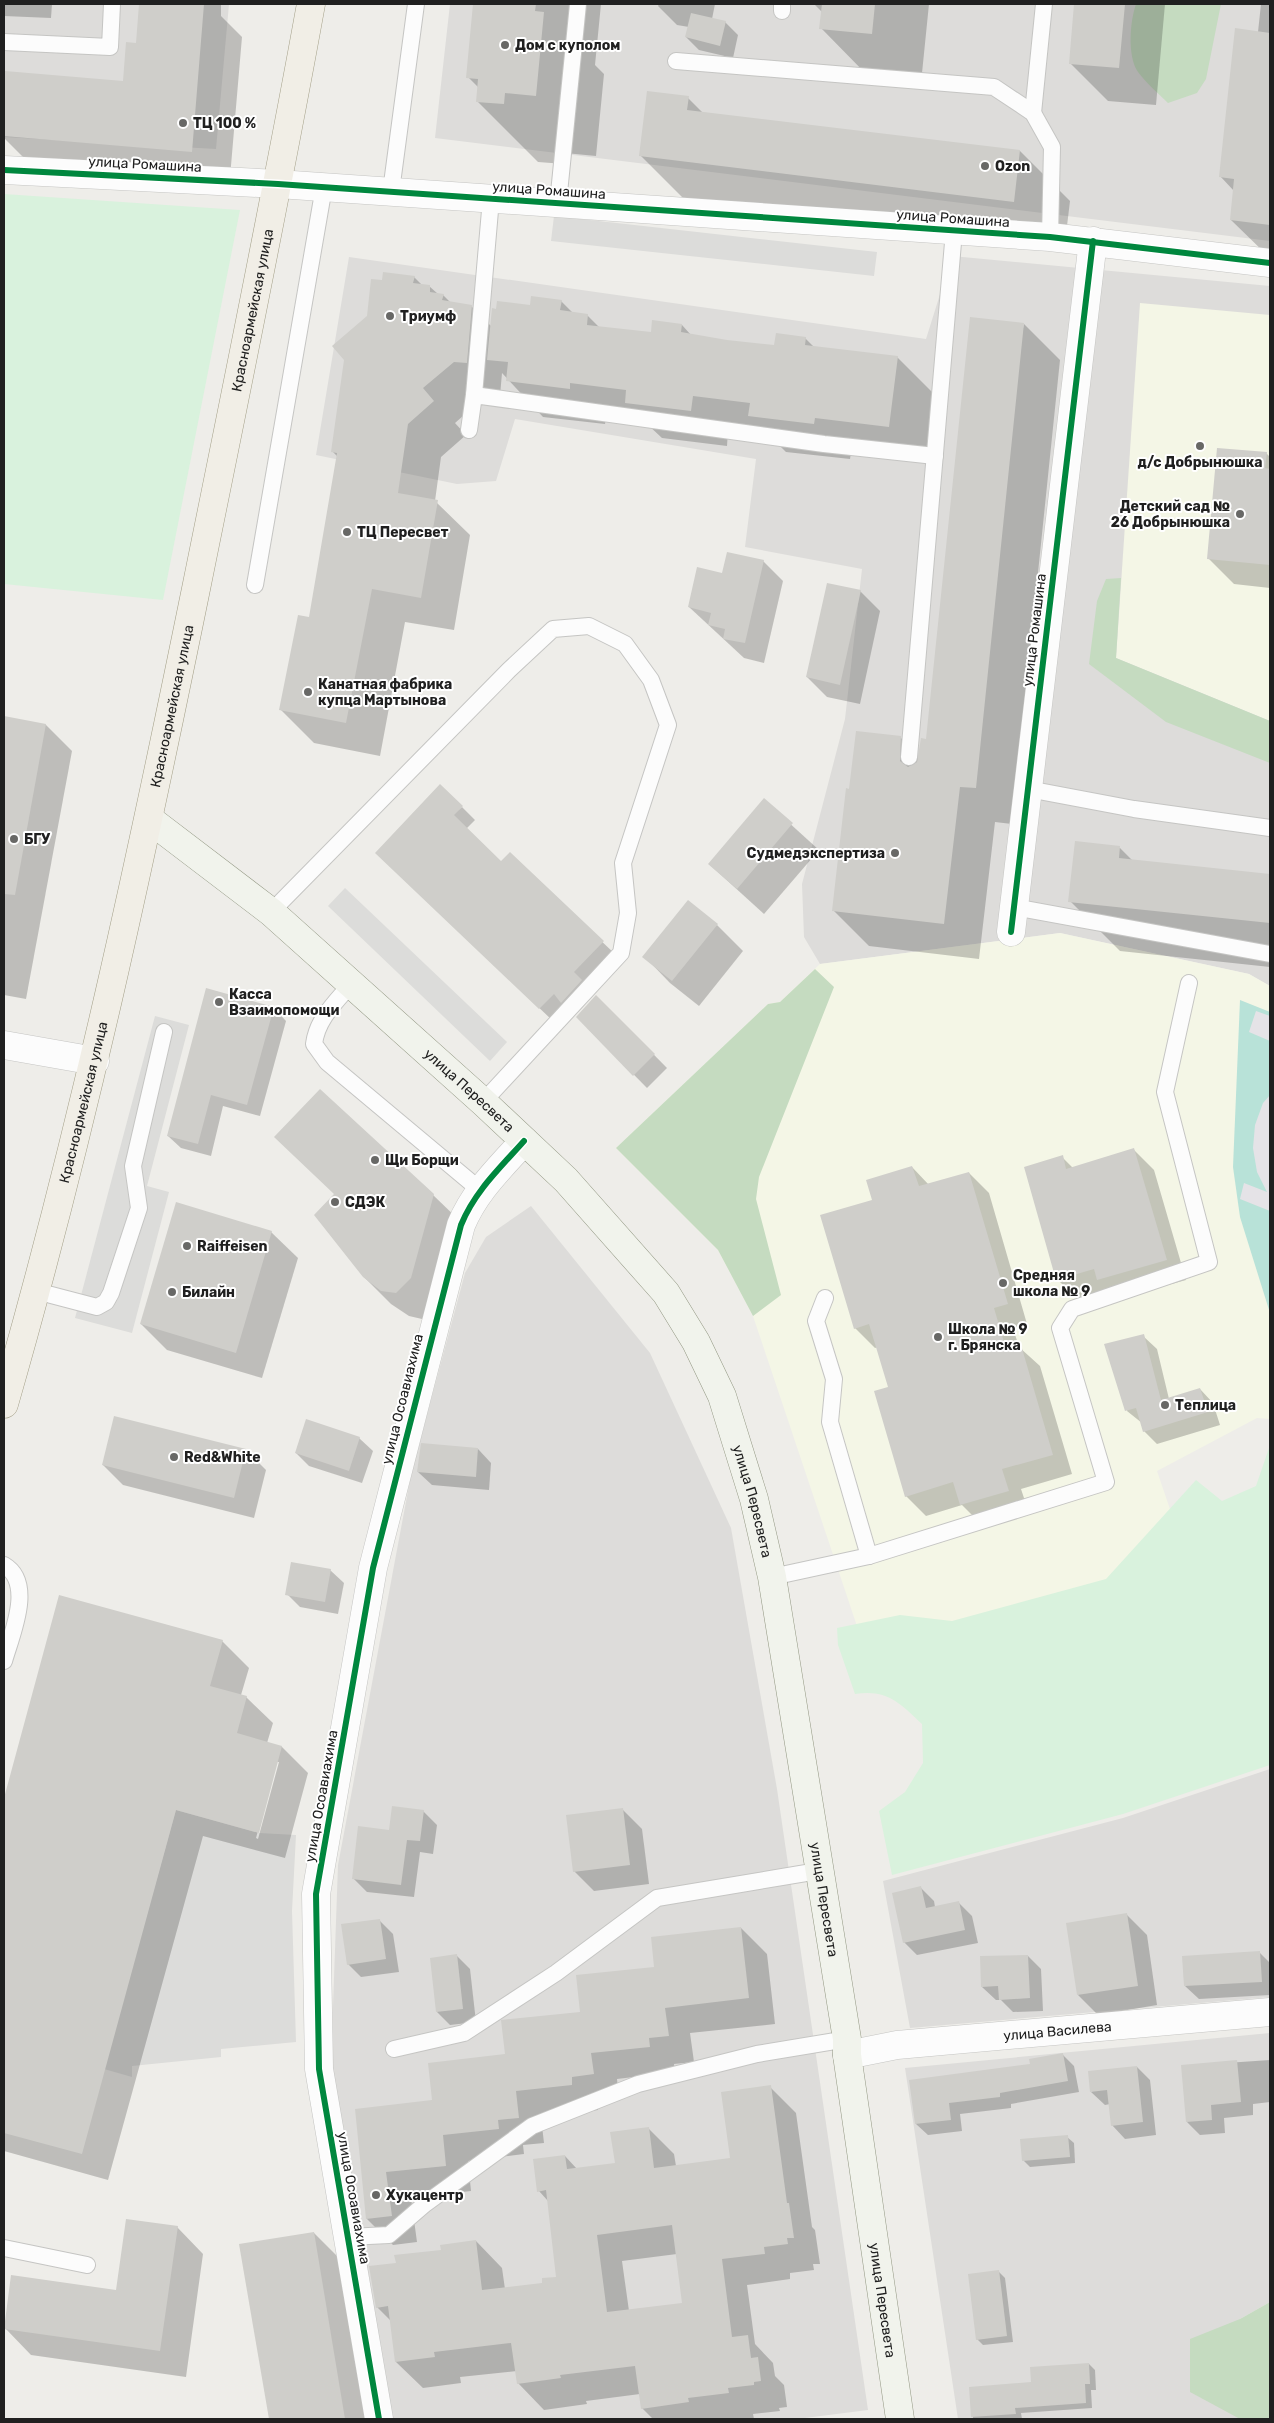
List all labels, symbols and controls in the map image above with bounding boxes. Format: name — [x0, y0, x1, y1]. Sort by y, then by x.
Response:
place label: Дом с куполом — [515, 37, 620, 54]
marker: Дом с куполом — [499, 39, 511, 51]
place label: ТЦ 100 % — [193, 115, 256, 132]
marker: ТЦ 100 % — [177, 117, 189, 129]
street label: улица Ромашина — [88, 153, 202, 176]
place label: Ozon — [995, 158, 1030, 175]
marker: Ozon — [979, 160, 991, 172]
street label: улица Ромашина — [492, 178, 606, 203]
street label: улица Ромашина — [896, 206, 1010, 231]
street label: Красноармейская улица — [228, 227, 277, 393]
place label: Триумф — [400, 308, 456, 325]
marker: Триумф — [384, 310, 396, 322]
marker: д/с Добрынюшка — [1194, 440, 1206, 452]
place label: д/с Добрынюшка — [1137, 454, 1263, 471]
place label: Детский сад № 26 Добрынюшка — [1111, 498, 1230, 531]
marker: Детский сад № 26 Добрынюшка — [1234, 508, 1246, 520]
place label: ТЦ Пересвет — [357, 524, 449, 541]
marker: ТЦ Пересвет — [341, 526, 353, 538]
street label: улица Ромашина — [1019, 573, 1050, 688]
street label: Красноармейская улица — [147, 623, 197, 789]
place label: Канатная фабрика купца Мартынова — [318, 676, 452, 709]
marker: Канатная фабрика купца Мартынова — [302, 686, 314, 698]
place label: БГУ — [24, 831, 51, 848]
marker: БГУ — [8, 833, 20, 845]
place label: Судмедэкспертиза — [747, 845, 885, 862]
marker: Судмедэкспертиза — [889, 847, 901, 859]
place label: Касса Взаимопомощи — [229, 986, 340, 1019]
marker: Касса Взаимопомощи — [213, 996, 225, 1008]
street label: Красноармейская улица — [56, 1020, 112, 1185]
street label: улица Пересвета — [420, 1045, 518, 1136]
place label: Щи Борщи — [385, 1152, 459, 1169]
marker: Щи Борщи — [369, 1154, 381, 1166]
place label: СДЭК — [345, 1194, 385, 1211]
marker: СДЭК — [329, 1196, 341, 1208]
place label: Raiffeisen — [197, 1238, 268, 1255]
marker: Raiffeisen — [181, 1240, 193, 1252]
place label: Средняя школа № 9 — [1013, 1267, 1090, 1300]
marker: Средняя школа № 9 — [997, 1277, 1009, 1289]
place label: Билайн — [182, 1284, 235, 1301]
marker: Билайн — [166, 1286, 178, 1298]
place label: Школа № 9 г. Брянска — [948, 1321, 1028, 1354]
marker: Школа № 9 г. Брянска — [932, 1331, 944, 1343]
street label: улица Осоавиахима — [378, 1332, 427, 1466]
place label: Теплица — [1175, 1397, 1236, 1414]
marker: Теплица — [1159, 1399, 1171, 1411]
street label: улица Пересвета — [729, 1443, 775, 1559]
place label: Red&White — [184, 1449, 261, 1466]
marker: Red&White — [168, 1451, 180, 1463]
street label: улица Осоавиахима — [301, 1729, 342, 1864]
street label: улица Пересвета — [806, 1841, 842, 1958]
street label: улица Василева — [1003, 2018, 1112, 2045]
street label: улица Осоавиахима — [333, 2131, 374, 2266]
place label: Хукацентр — [386, 2187, 464, 2204]
marker: Хукацентр — [370, 2189, 382, 2201]
street label: улица Пересвета — [865, 2242, 899, 2359]

